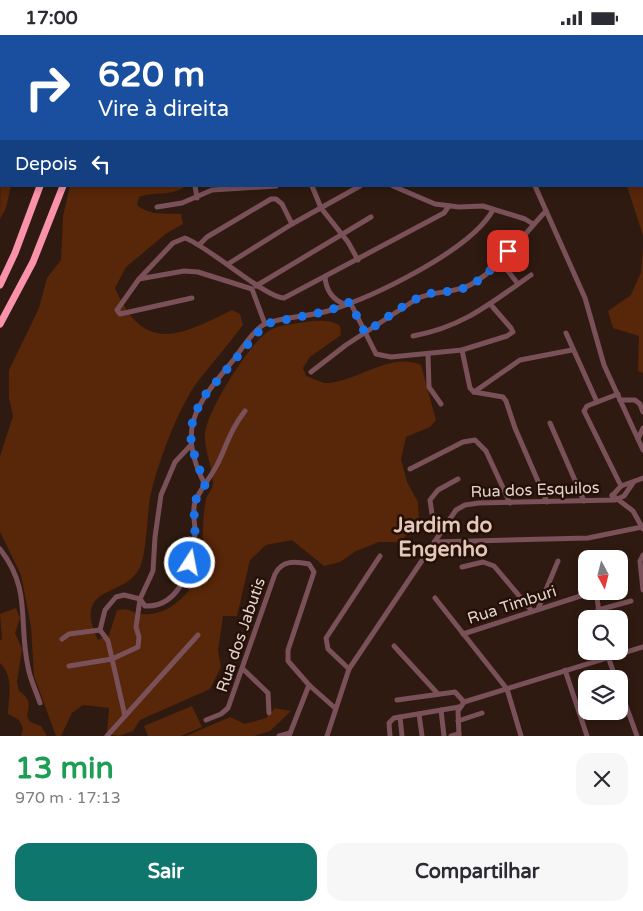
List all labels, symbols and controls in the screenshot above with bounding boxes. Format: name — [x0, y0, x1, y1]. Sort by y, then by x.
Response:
text: 17:00 — [25, 7, 78, 29]
text: 620 m — [98, 54, 205, 96]
icon: right — [15, 55, 80, 120]
text: Vire à direita — [98, 96, 229, 122]
icon: left — [87, 150, 115, 178]
text: Depois — [15, 153, 77, 175]
pin — [487, 230, 529, 272]
icon: arrive — [494, 237, 522, 265]
street label: Rua dos Esquilos — [470, 478, 600, 502]
district label: Jardim do Engenho — [393, 513, 493, 562]
position arrow — [163, 536, 215, 588]
north arrow — [578, 550, 628, 600]
map controls — [578, 550, 628, 720]
street label: Rua dos Jabutis — [212, 575, 270, 695]
street label: Rua Timburi — [465, 581, 559, 629]
button: search — [578, 610, 628, 660]
button: layers — [578, 670, 628, 720]
text: 13 min — [15, 750, 114, 787]
button: close — [576, 753, 628, 805]
text: 970 m · 17:13 — [15, 788, 121, 808]
button: Sair — [15, 843, 317, 901]
button: Compartilhar — [327, 843, 628, 901]

